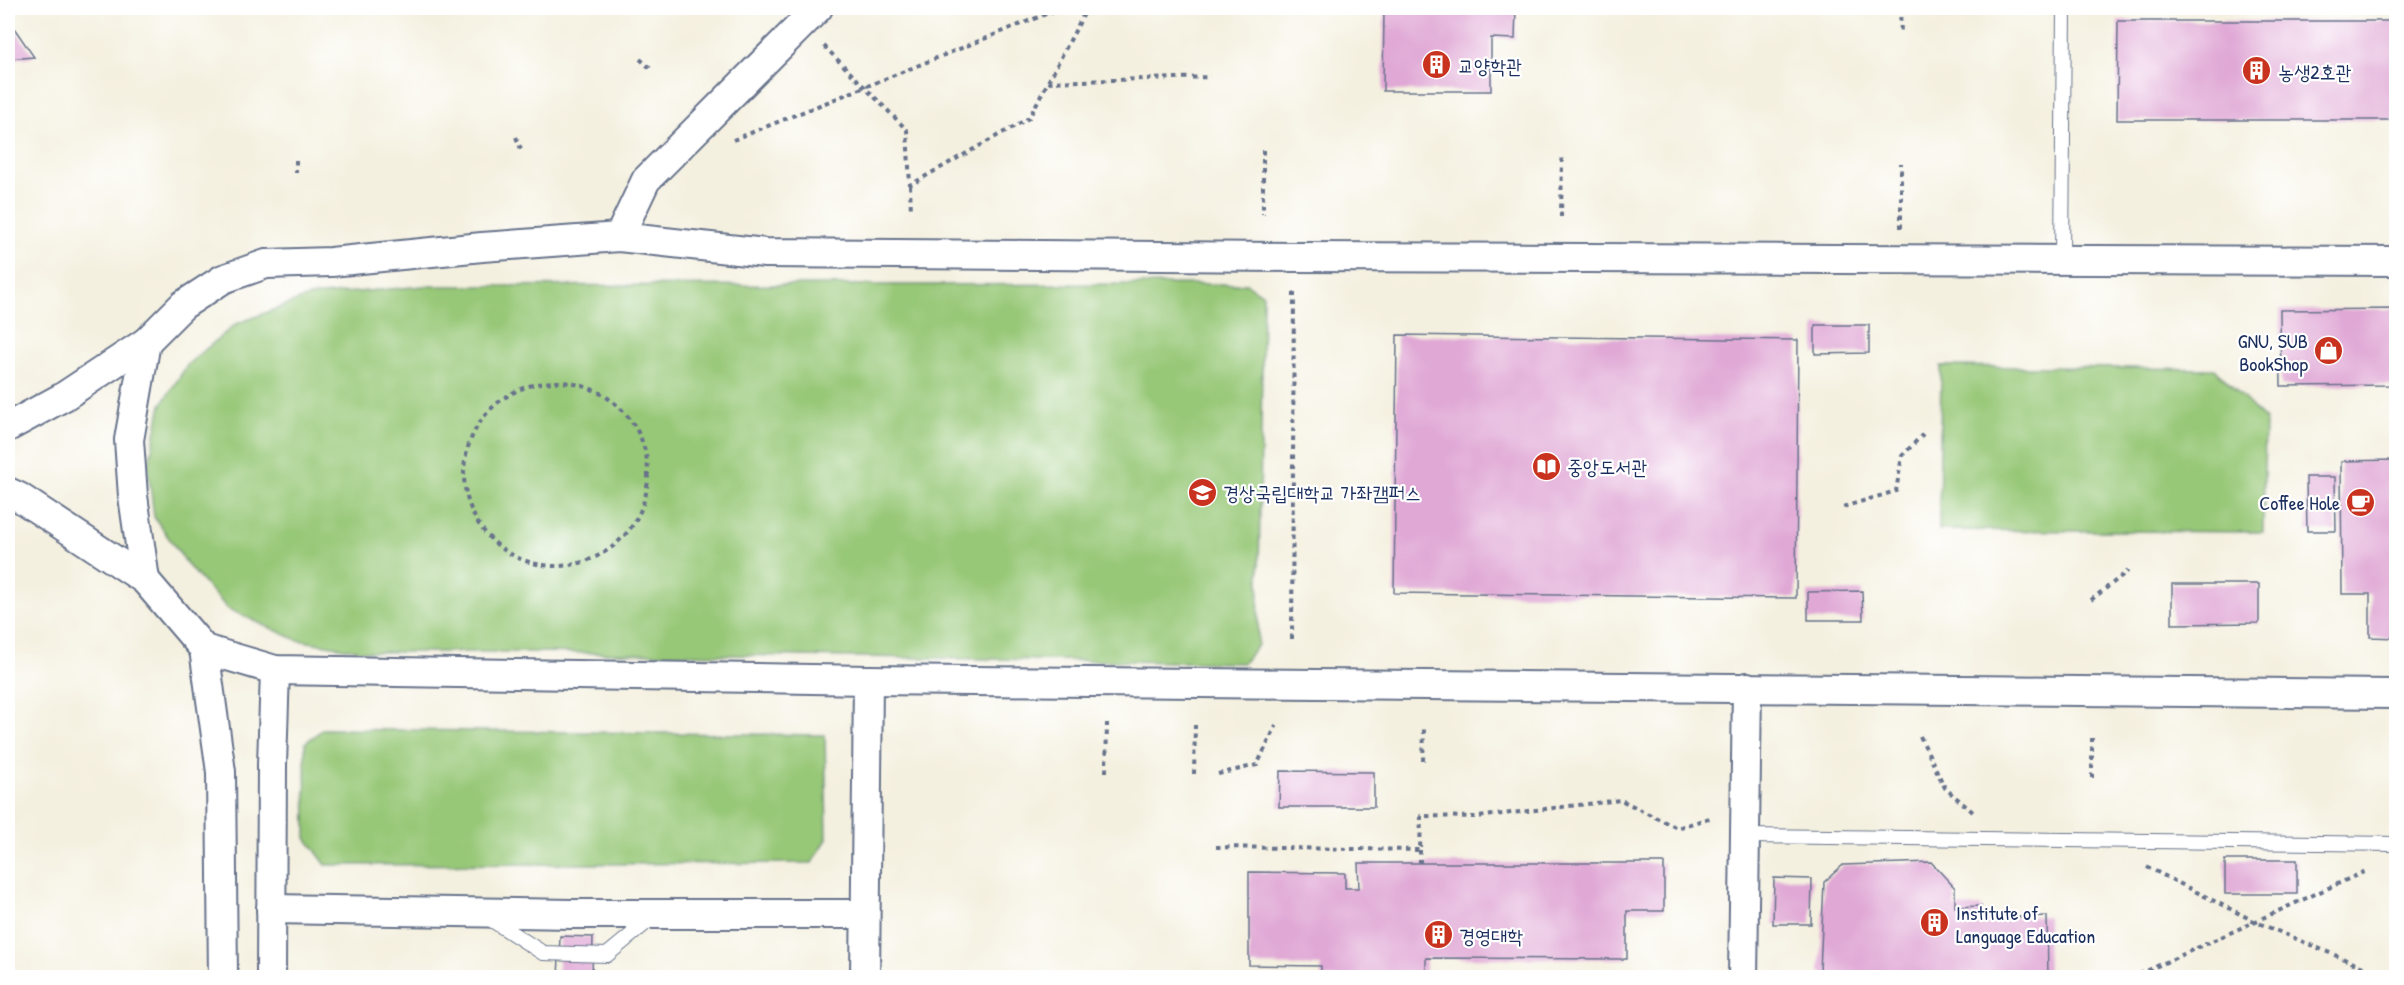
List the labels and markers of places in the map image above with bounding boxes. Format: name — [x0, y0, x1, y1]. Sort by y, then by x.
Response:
building icon: 교양학관 — [1421, 49, 1453, 81]
place label: 교양학관 — [1458, 52, 1522, 79]
building icon: 농생2호관 — [2241, 55, 2273, 87]
place label: 농생2호관 — [2278, 58, 2352, 85]
place label: GNU, SUB BookShop — [2238, 327, 2308, 377]
shop icon: GNU, SUB BookShop — [2313, 335, 2345, 367]
library icon: 중앙도서관 — [1530, 450, 1562, 482]
place label: 중앙도서관 — [1567, 453, 1647, 480]
school or university icon: 경상국립대학교 가좌캠퍼스 — [1186, 476, 1218, 508]
place label: 경상국립대학교 가좌캠퍼스 — [1223, 479, 1421, 506]
cafe icon: Coffee Hole — [2345, 486, 2377, 518]
place label: Coffee Hole — [2259, 489, 2340, 516]
place label: Institute of Language Education — [1956, 899, 2095, 949]
building icon: Institute of Language Education — [1919, 907, 1951, 939]
building icon: 경영대학 — [1422, 919, 1454, 951]
place label: 경영대학 — [1459, 922, 1523, 949]

